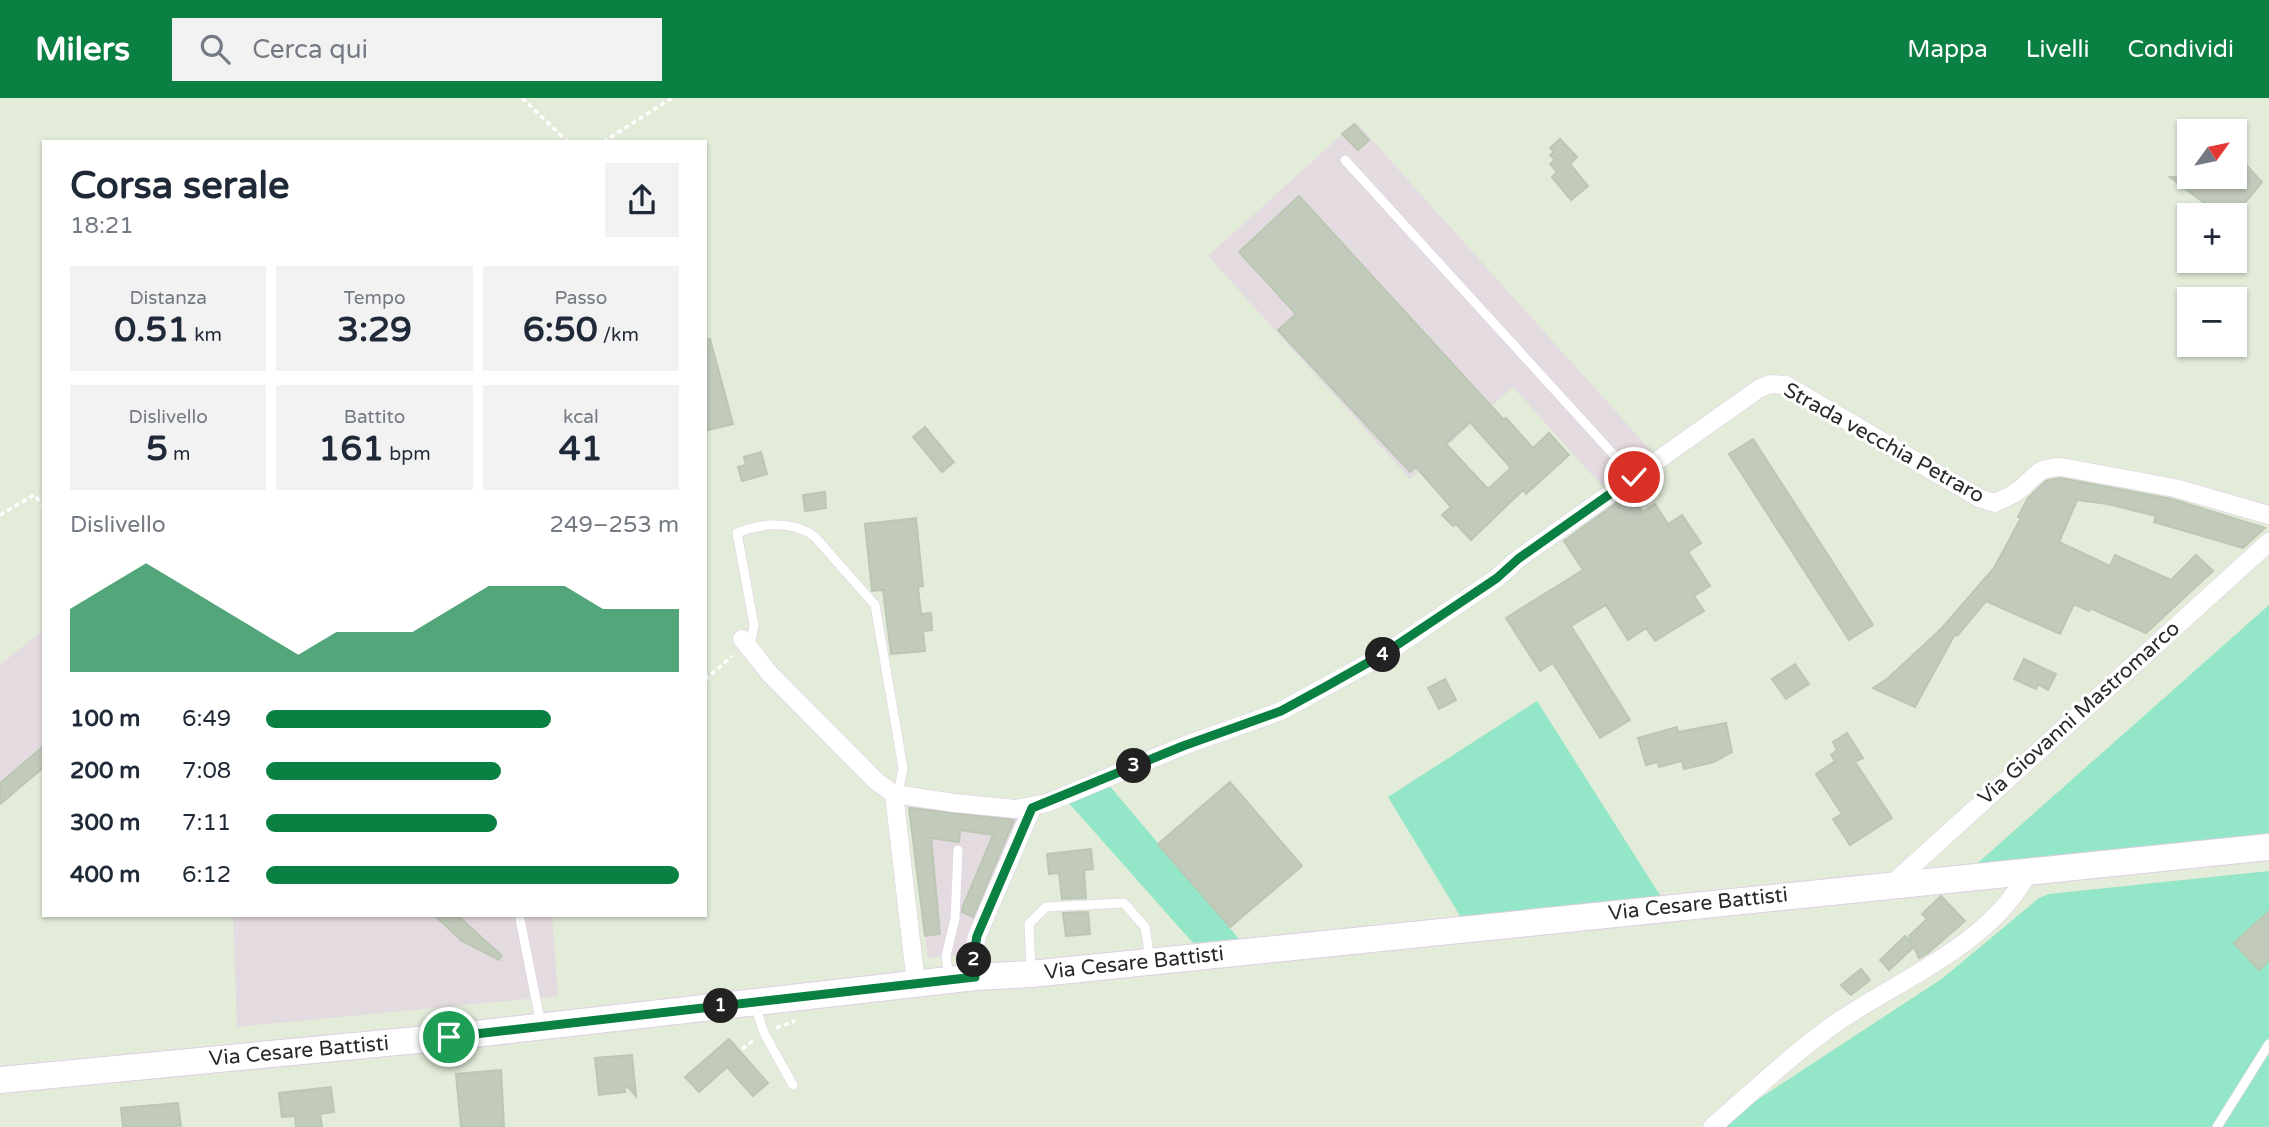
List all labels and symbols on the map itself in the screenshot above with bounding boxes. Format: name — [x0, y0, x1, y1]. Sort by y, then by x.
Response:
north arrow — [2177, 119, 2247, 189]
street label: Strada vecchia Petraro — [1779, 377, 1989, 509]
pin — [1604, 447, 1664, 507]
street label: Via Giovanni Mastromarco — [1973, 616, 2185, 810]
pin: 4 — [1366, 638, 1400, 672]
pin: 3 — [1116, 748, 1152, 784]
street label: Via Cesare Battisti — [1607, 882, 1789, 926]
street label: Via Cesare Battisti — [1043, 941, 1225, 985]
pin: 2 — [956, 942, 992, 978]
pin: 1 — [704, 988, 738, 1024]
pin — [419, 1007, 479, 1067]
street label: Via Cesare Battisti — [208, 1031, 390, 1071]

